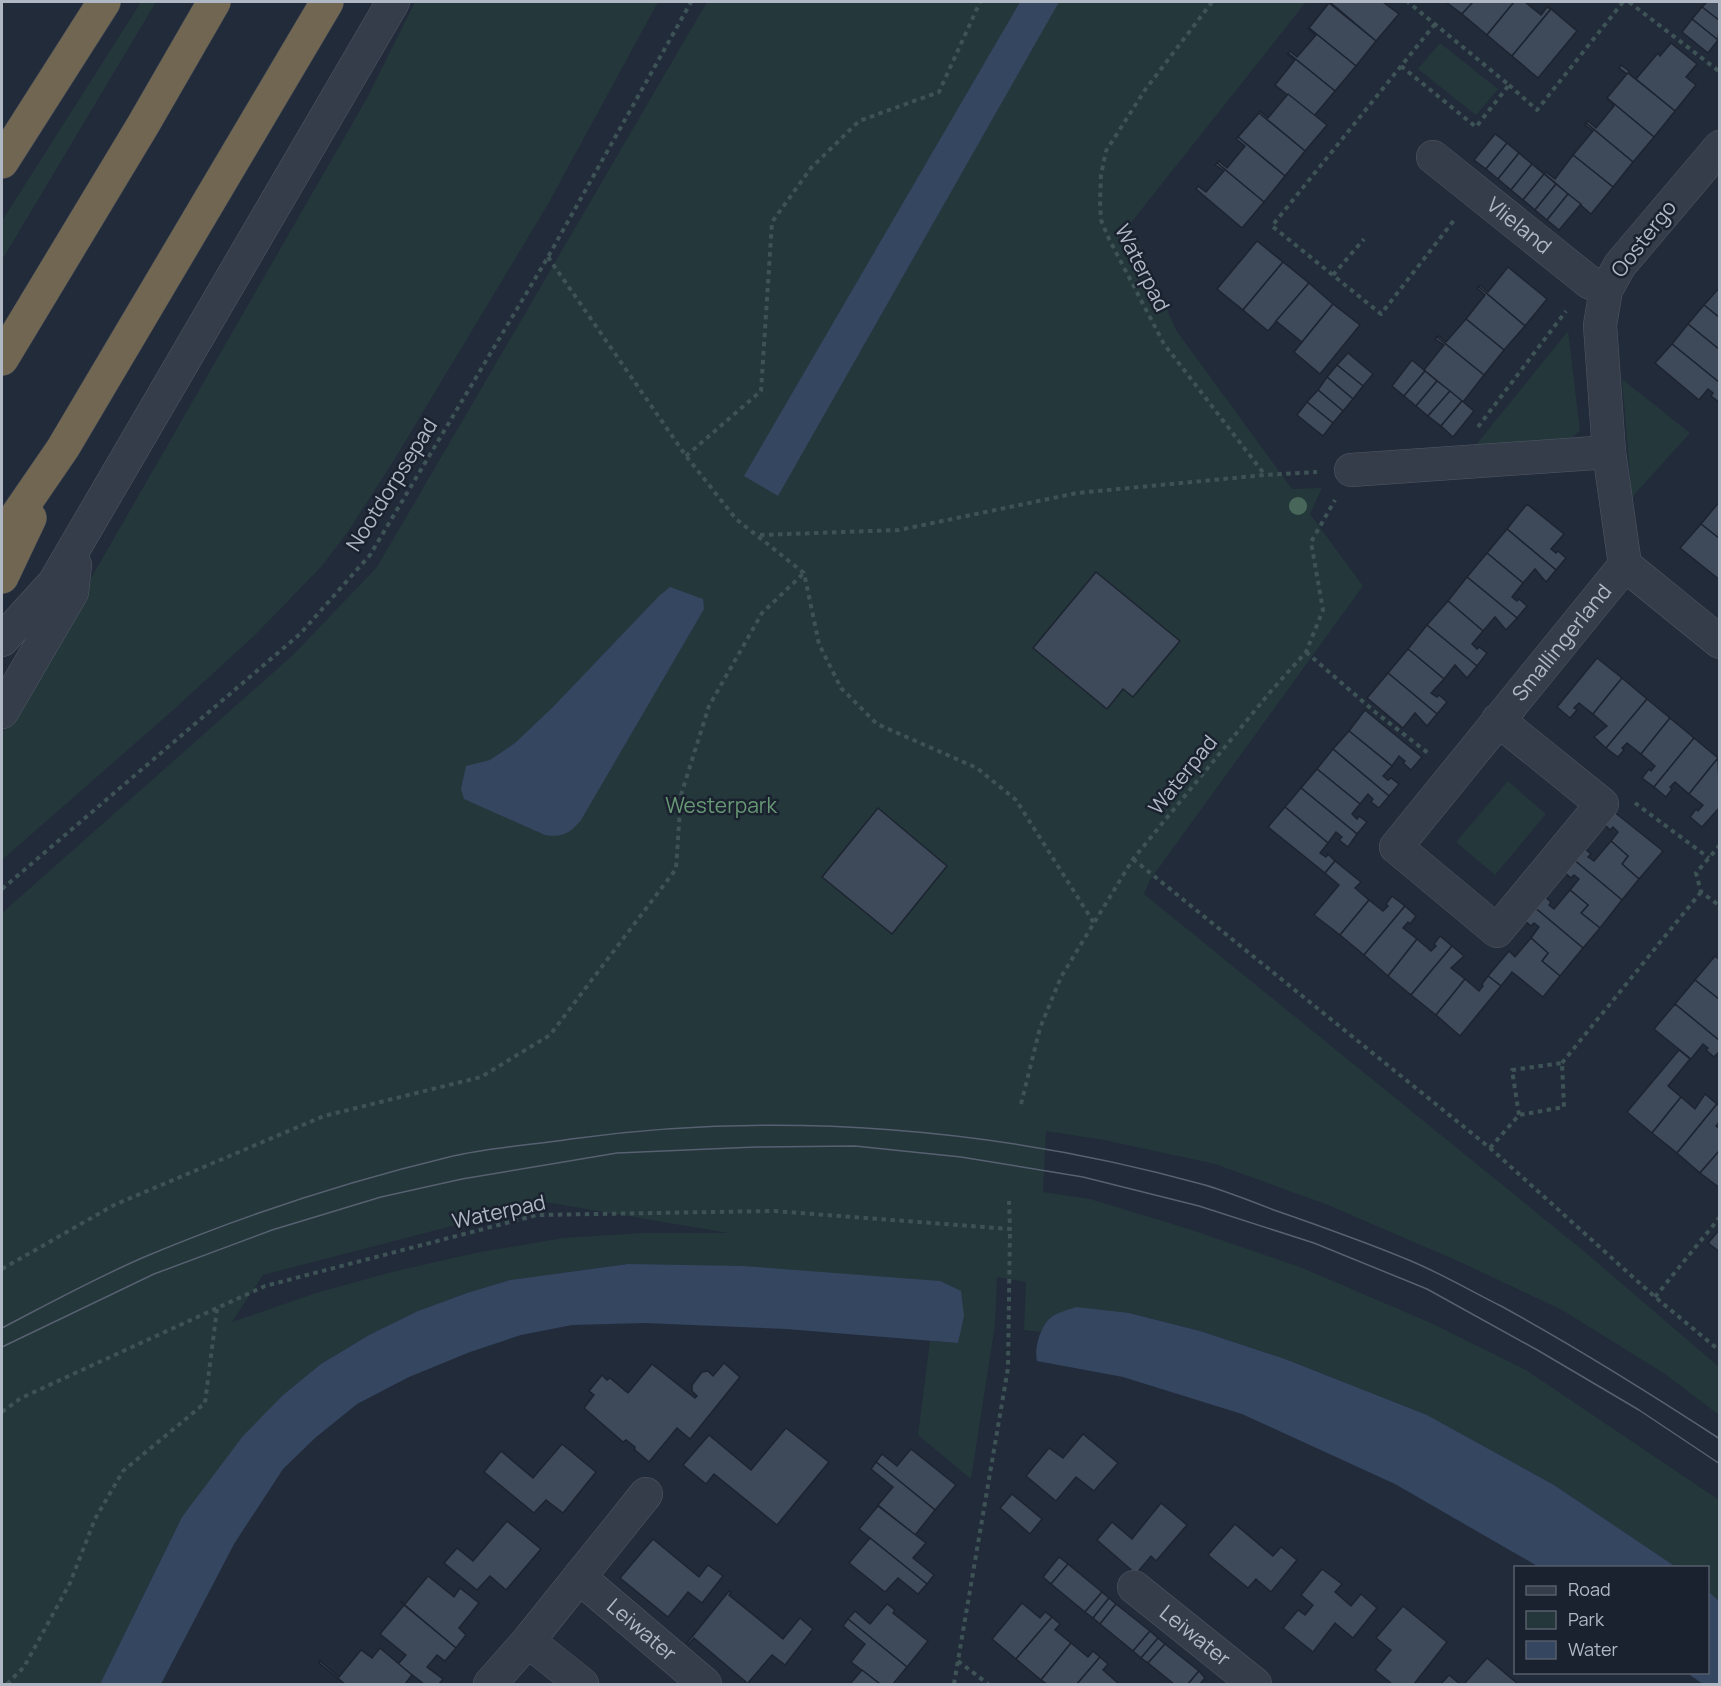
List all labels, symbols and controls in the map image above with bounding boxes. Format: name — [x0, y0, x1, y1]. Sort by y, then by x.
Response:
street label: Vlieland — [1481, 190, 1558, 260]
street label: Oostergo — [1604, 194, 1682, 283]
street label: Waterpad — [1109, 219, 1177, 316]
street label: Nootdorpsepad — [339, 413, 443, 556]
street label: Smallingerland — [1505, 578, 1617, 707]
street label: Waterpad — [1142, 729, 1223, 820]
park label: Westerpark — [665, 791, 777, 819]
street label: Waterpad — [450, 1187, 548, 1235]
legend — [1514, 1566, 1709, 1674]
text: Road — [1568, 1577, 1611, 1601]
street label: Leiwater — [601, 1592, 683, 1667]
street label: Leiwater — [1154, 1598, 1237, 1672]
text: Park — [1568, 1607, 1605, 1631]
text: Water — [1568, 1637, 1618, 1661]

